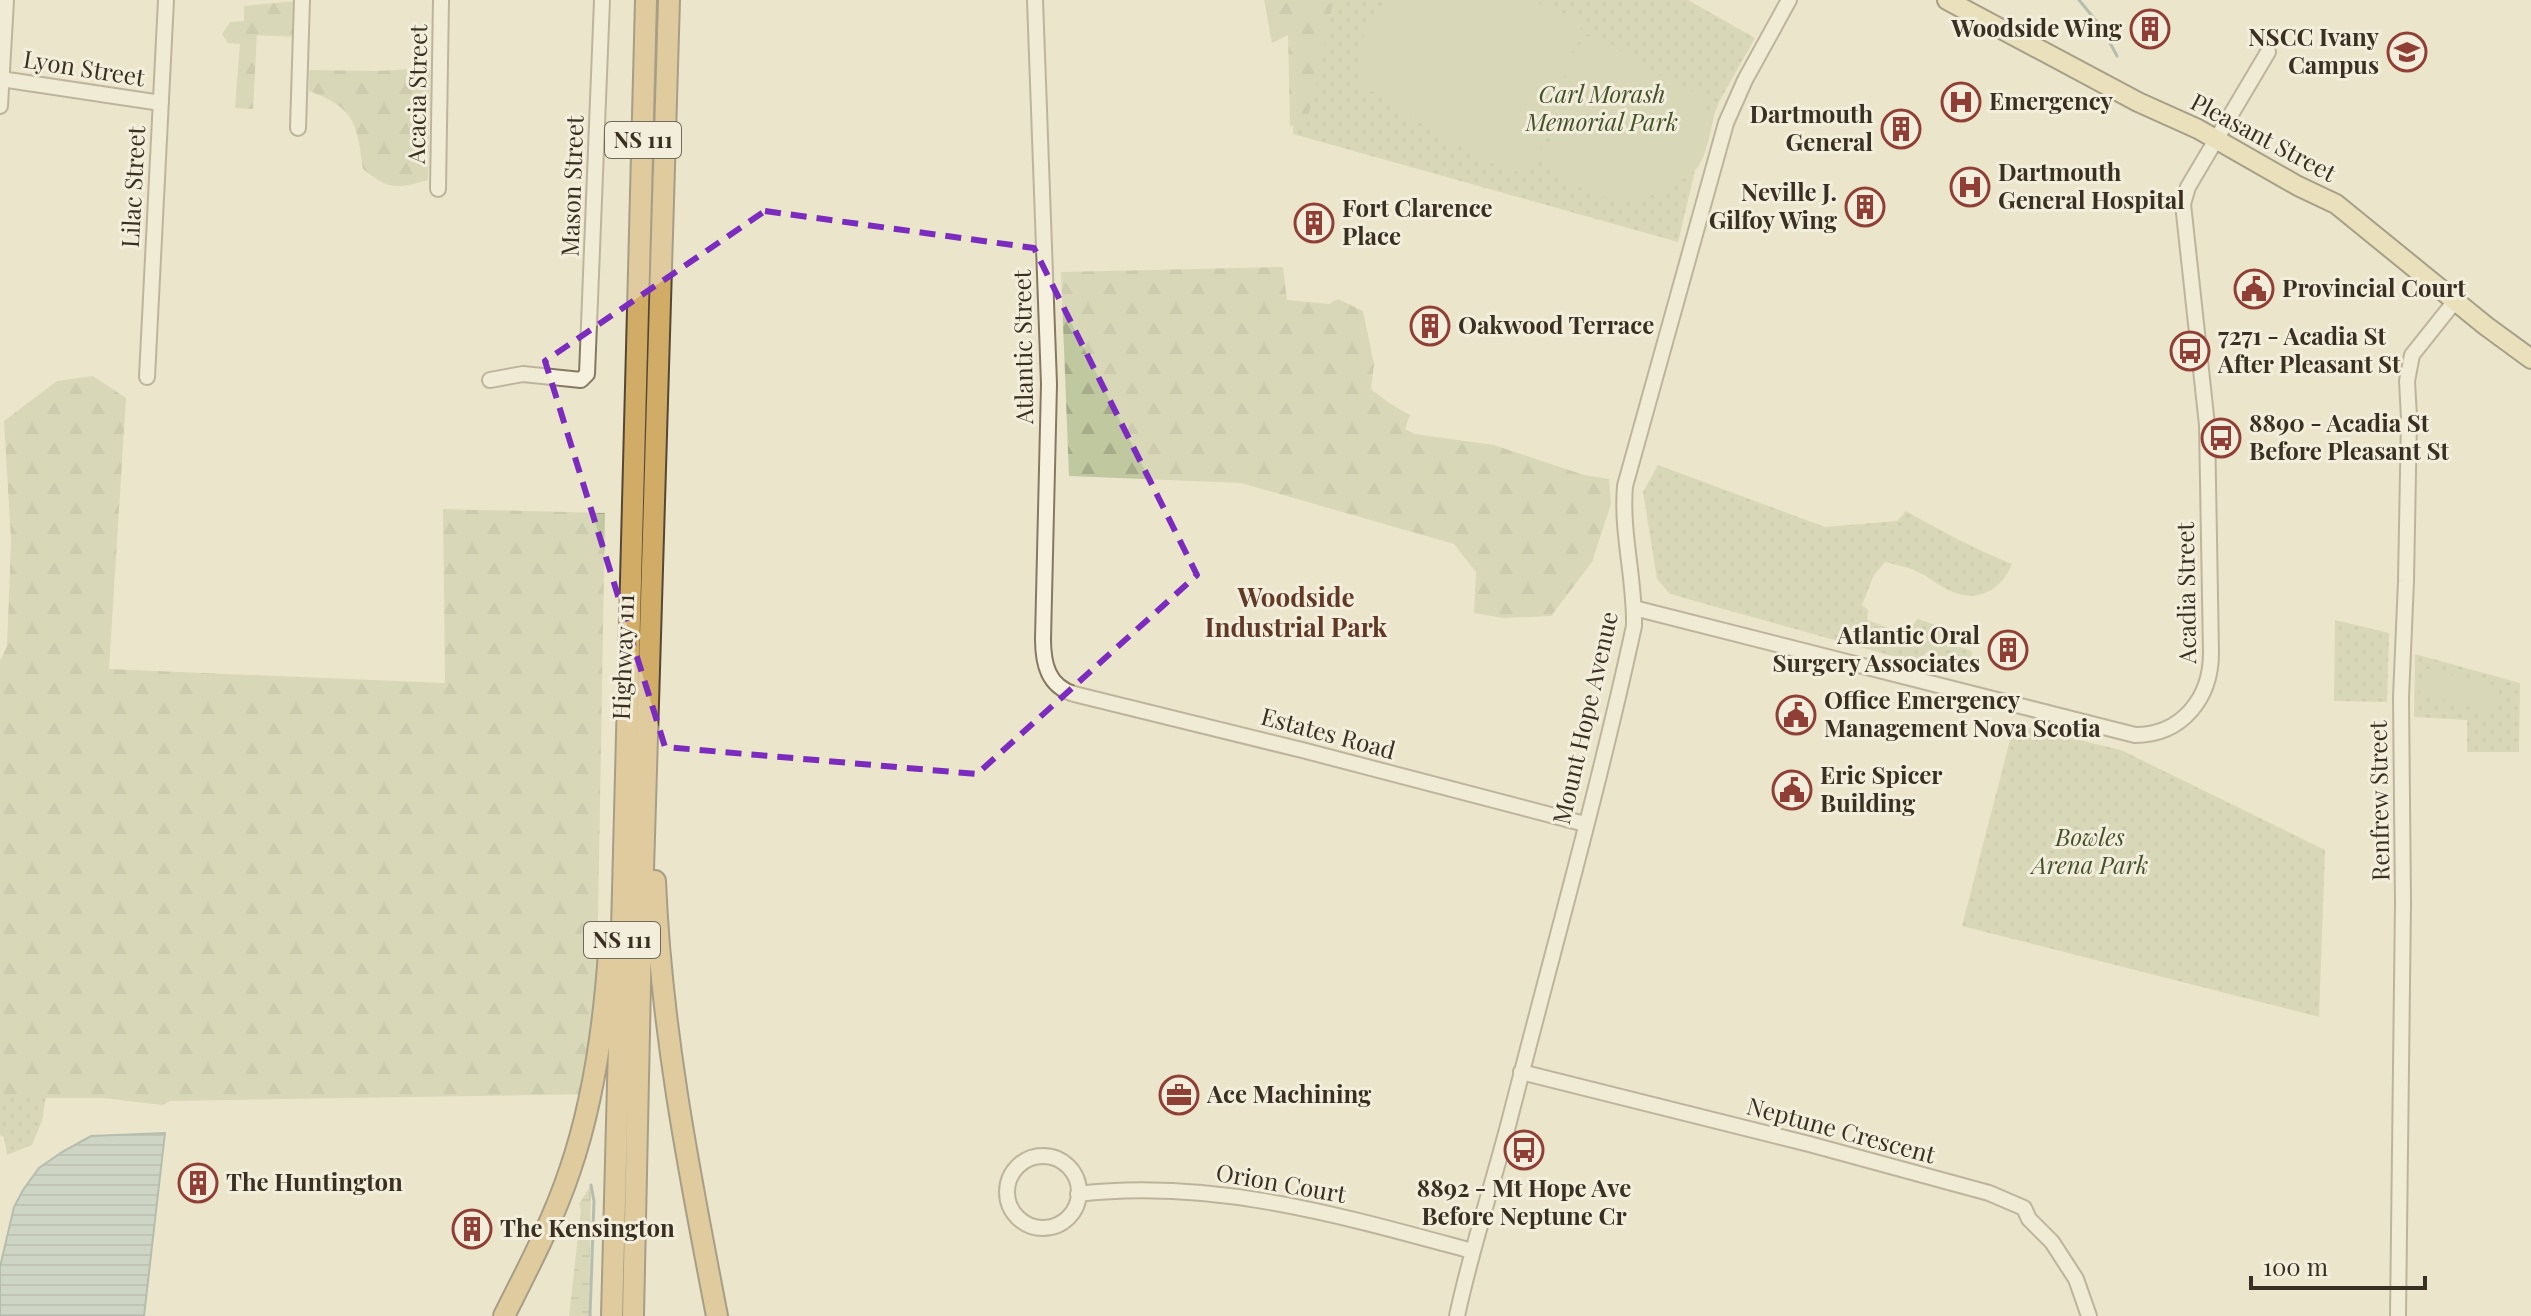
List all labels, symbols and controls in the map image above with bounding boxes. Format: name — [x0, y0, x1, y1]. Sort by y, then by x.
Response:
building icon: Woodside Wing — [2129, 8, 2171, 50]
place label: Woodside Wing — [1950, 11, 2123, 43]
place label: NSCC Ivany Campus — [2248, 20, 2380, 80]
street label: Acacia Street — [399, 23, 433, 165]
school or university icon: NSCC Ivany Campus — [2386, 31, 2428, 73]
street label: Lyon Street — [21, 42, 148, 92]
park label: Carl Morash Memorial Park — [1525, 77, 1678, 137]
hospital icon: Emergency — [1940, 81, 1982, 123]
place label: Emergency — [1989, 84, 2113, 116]
street label: Pleasant Street — [2186, 85, 2343, 188]
place label: Dartmouth General — [1750, 97, 1874, 157]
building icon: Dartmouth General — [1880, 108, 1922, 150]
street label: Mason Street — [553, 114, 589, 257]
road number: NS 111 — [605, 122, 681, 158]
street label: Lilac Street — [113, 125, 151, 249]
place label: Dartmouth General Hospital — [1998, 155, 2185, 215]
hospital icon: Dartmouth General Hospital — [1949, 166, 1991, 208]
place label: Neville J. Gilfoy Wing — [1709, 175, 1838, 235]
building icon: Neville J. Gilfoy Wing — [1844, 186, 1886, 228]
place label: Fort Clarence Place — [1342, 191, 1493, 251]
building icon: Fort Clarence Place — [1293, 202, 1335, 244]
public building icon: Provincial Court — [2233, 268, 2275, 310]
street label: Atlantic Street — [1005, 269, 1039, 425]
place label: Provincial Court — [2282, 271, 2466, 303]
building icon: Oakwood Terrace — [1409, 305, 1451, 347]
place label: Oakwood Terrace — [1458, 308, 1654, 340]
place label: 7271 - Acadia St After Pleasant St — [2217, 319, 2401, 379]
bus stop icon: 7271 - Acadia St After Pleasant St — [2169, 330, 2211, 372]
place label: 8890 - Acadia St Before Pleasant St — [2249, 406, 2449, 466]
bus stop icon: 8890 - Acadia St Before Pleasant St — [2200, 417, 2242, 459]
street label: Acadia Street — [2168, 521, 2202, 665]
district label: Woodside Industrial Park — [1205, 579, 1388, 644]
street label: Highway 111 — [604, 593, 640, 720]
street label: Mount Hope Avenue — [1544, 608, 1624, 827]
place label: Atlantic Oral Surgery Associates — [1773, 618, 1981, 678]
building icon: Atlantic Oral Surgery Associates — [1987, 629, 2029, 671]
place label: Office Emergency Management Nova Scotia — [1824, 683, 2101, 743]
public building icon: Office Emergency Management Nova Scotia — [1775, 694, 1817, 736]
street label: Estates Road — [1258, 699, 1399, 765]
street label: Renfrew Street — [2361, 720, 2395, 882]
place label: Eric Spicer Building — [1820, 758, 1943, 818]
public building icon: Eric Spicer Building — [1771, 769, 1813, 811]
park label: Bowles Arena Park — [2029, 820, 2148, 880]
road number: NS 111 — [584, 922, 660, 958]
office icon: Ace Machining — [1158, 1074, 1200, 1116]
place label: Ace Machining — [1206, 1077, 1372, 1109]
street label: Neptune Crescent — [1744, 1089, 1940, 1170]
bus stop icon: 8892 - Mt Hope Ave Before Neptune Cr — [1503, 1129, 1545, 1171]
street label: Orion Court — [1214, 1155, 1349, 1209]
building icon: The Huntington — [177, 1162, 219, 1204]
place label: The Huntington — [226, 1165, 403, 1197]
place label: 8892 - Mt Hope Ave Before Neptune Cr — [1417, 1171, 1631, 1231]
building icon: The Kensington — [451, 1208, 493, 1250]
place label: The Kensington — [500, 1211, 675, 1243]
scale bar — [2251, 1240, 2425, 1290]
text: 100 m — [2263, 1250, 2328, 1282]

